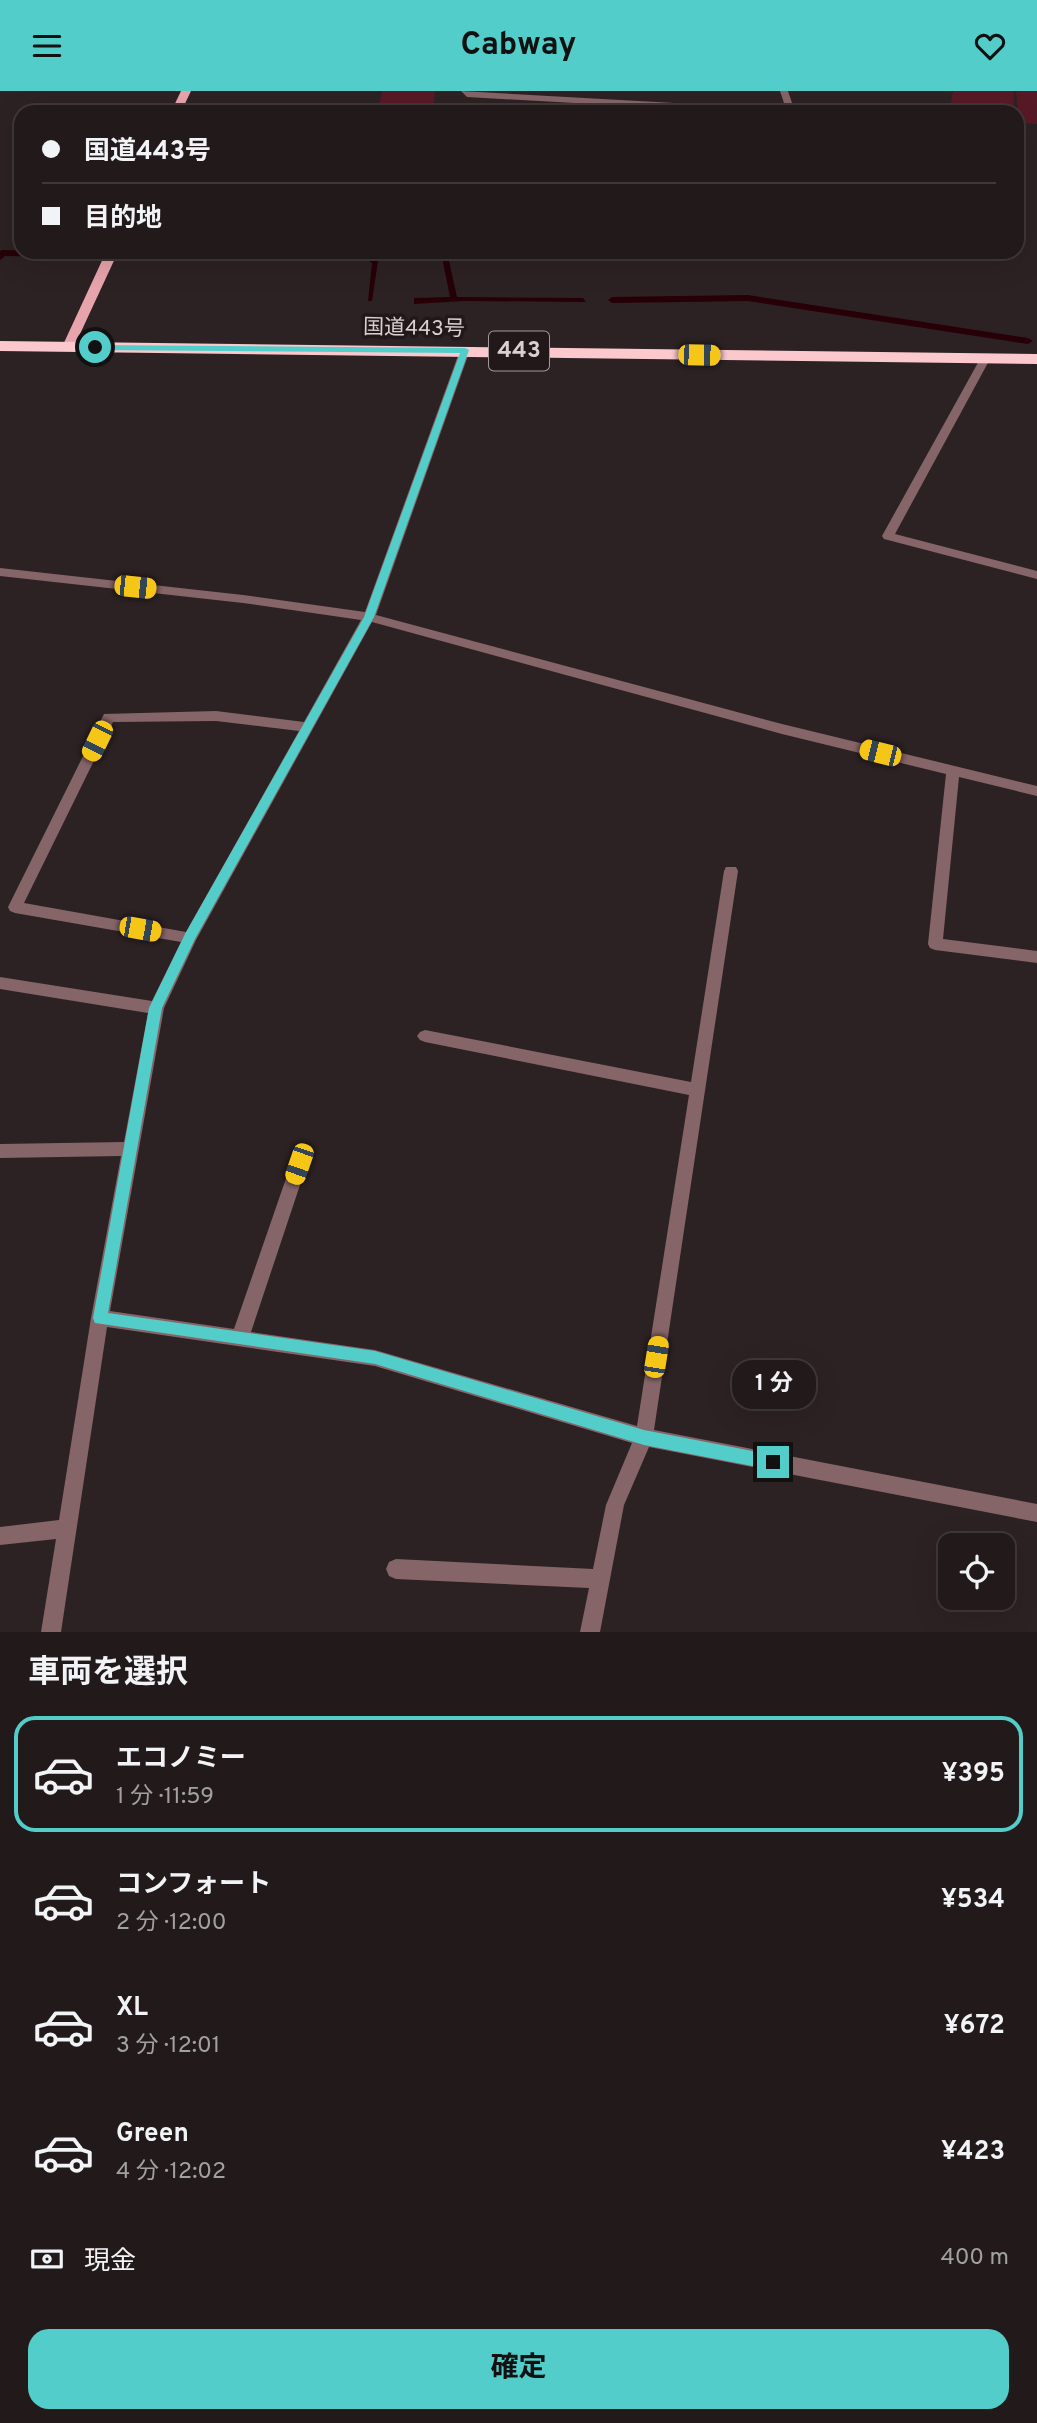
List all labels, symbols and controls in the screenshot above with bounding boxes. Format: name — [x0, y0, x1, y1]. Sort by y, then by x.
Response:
text: Cabway — [461, 26, 576, 66]
icon: menu — [28, 27, 66, 65]
icon: heart — [971, 27, 1009, 65]
text: 国道443号 — [84, 136, 211, 169]
text: 目的地 — [84, 203, 162, 236]
street label: 国道443号 — [363, 315, 465, 343]
route start — [79, 331, 111, 363]
road number: 443 — [489, 332, 549, 371]
car — [678, 344, 721, 366]
car — [114, 574, 157, 600]
car — [79, 718, 116, 764]
car — [858, 738, 903, 768]
car — [118, 915, 163, 943]
car — [283, 1141, 316, 1187]
car — [643, 1335, 670, 1379]
callout: 1 分 — [731, 1361, 815, 1409]
text: 1 分 — [755, 1370, 793, 1399]
route end — [757, 1446, 789, 1478]
map controls — [938, 1533, 1015, 1610]
button: locate — [938, 1533, 1015, 1610]
text: 車両を選択 — [28, 1654, 188, 1694]
icon: car — [32, 1743, 95, 1806]
text: エコノミー — [116, 1743, 246, 1776]
text: ¥395 — [942, 1758, 1005, 1791]
text: 1 分 · 11:59 — [116, 1783, 214, 1812]
icon: car — [32, 1869, 95, 1932]
text: コンフォート — [116, 1869, 271, 1902]
text: ¥534 — [941, 1884, 1005, 1917]
text: 2 分 · 12:00 — [116, 1909, 226, 1938]
text: XL — [116, 1992, 148, 2025]
icon: car — [32, 1995, 95, 2058]
text: ¥672 — [944, 2010, 1005, 2043]
text: 3 分 · 12:01 — [116, 2032, 220, 2061]
text: Green — [116, 2118, 189, 2151]
icon: car — [32, 2121, 95, 2184]
text: ¥423 — [941, 2136, 1005, 2169]
text: 4 分 · 12:02 — [116, 2158, 226, 2187]
icon: cash — [28, 2240, 66, 2278]
text: 400 m — [940, 2244, 1009, 2273]
text: 現金 — [84, 2246, 136, 2279]
button: 確定 — [28, 2329, 1009, 2409]

